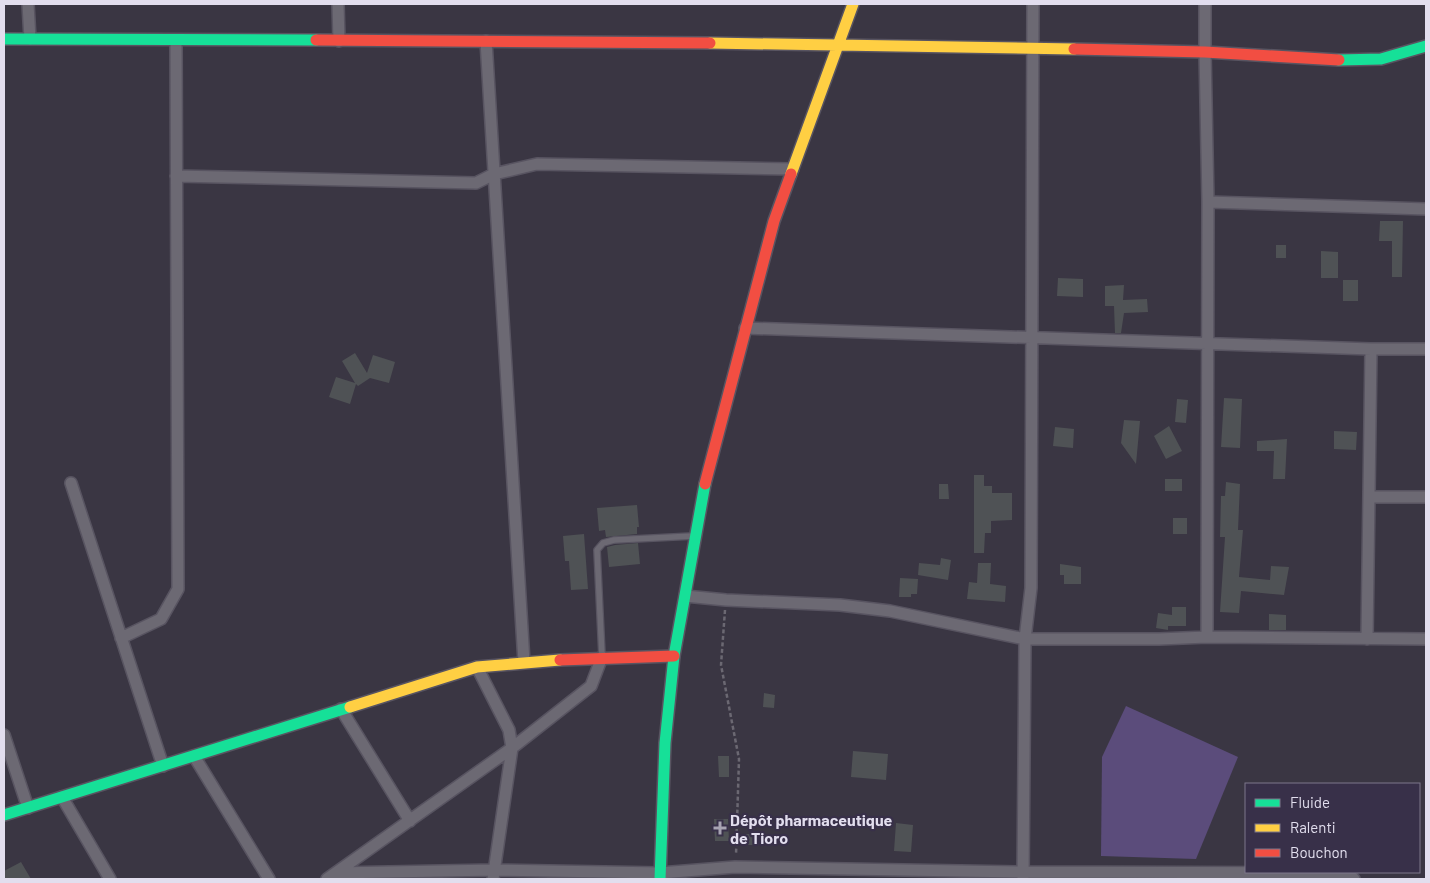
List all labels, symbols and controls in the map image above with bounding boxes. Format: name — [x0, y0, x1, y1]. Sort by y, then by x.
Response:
legend — [1245, 783, 1420, 873]
text: Fluide — [1290, 793, 1330, 811]
place label: Dépôt pharmaceutique de Tioro — [730, 810, 893, 847]
text: Ralenti — [1290, 818, 1336, 836]
marker: Dépôt pharmaceutique de Tioro — [714, 822, 726, 834]
text: Bouchon — [1290, 843, 1348, 861]

